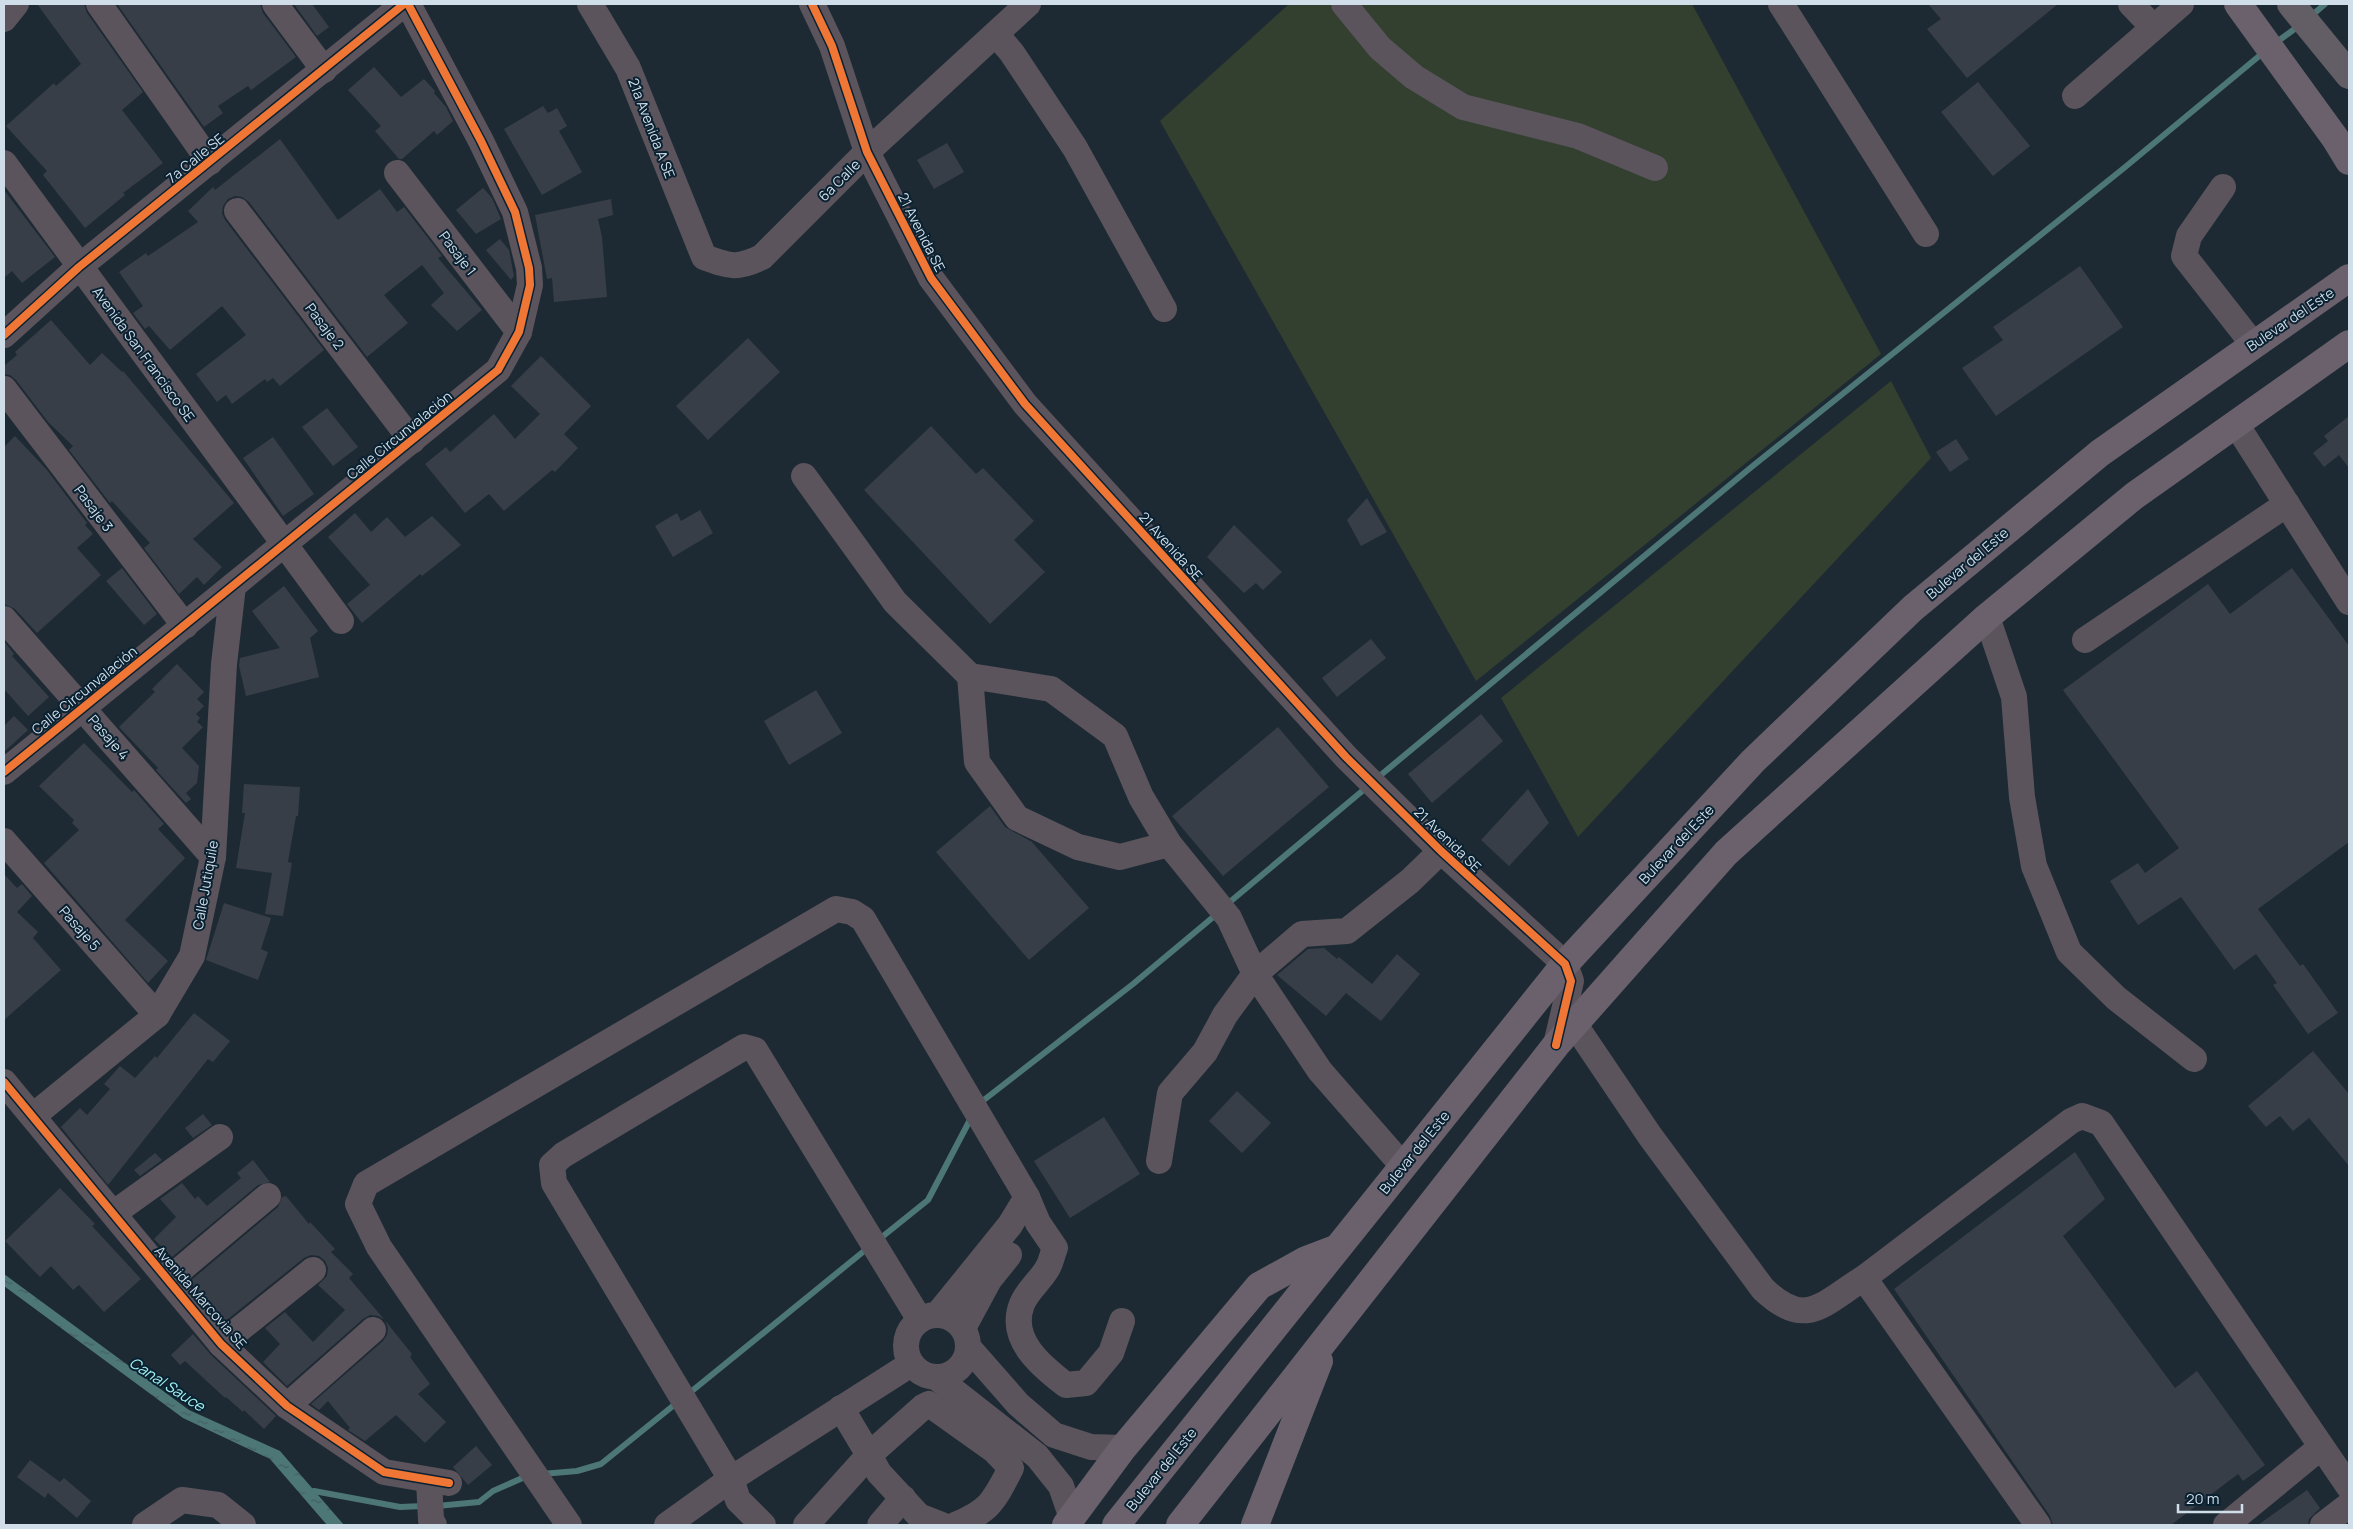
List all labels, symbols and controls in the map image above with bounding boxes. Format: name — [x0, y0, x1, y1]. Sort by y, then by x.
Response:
street label: 21a Avenida A SE — [624, 75, 680, 181]
street label: 7a Calle SE — [162, 129, 228, 187]
street label: 6a Calle — [814, 155, 864, 205]
street label: 21 Avenida SE — [894, 189, 950, 275]
street label: Pasaje 1 — [435, 227, 481, 279]
street label: Avenida San Francisco SE — [89, 283, 199, 425]
street label: Bulevar del Este — [2242, 283, 2338, 355]
street label: Pasaje 2 — [301, 299, 349, 353]
street label: Calle Circunvalación — [342, 386, 456, 484]
street label: Pasaje 3 — [70, 481, 118, 535]
street label: 21 Avenida SE — [1135, 508, 1207, 584]
street label: Bulevar del Este — [1922, 523, 2012, 603]
street label: Calle Circunvalación — [27, 641, 141, 739]
street label: Pasaje 4 — [84, 710, 134, 764]
street label: Bulevar del Este — [1634, 800, 1718, 888]
street label: 21 Avenida SE — [1410, 802, 1486, 876]
street label: Calle Jutiquile — [188, 839, 222, 931]
street label: Pasaje 5 — [55, 902, 105, 954]
street label: Bulevar del Este — [1375, 1106, 1453, 1198]
street label: Avenida Marcovia SE — [151, 1241, 251, 1353]
water label: Canal Sauce — [125, 1352, 210, 1417]
street label: Bulevar del Este — [1122, 1423, 1200, 1515]
scale bar — [2178, 1482, 2242, 1514]
text: 20 m — [2186, 1488, 2219, 1509]

